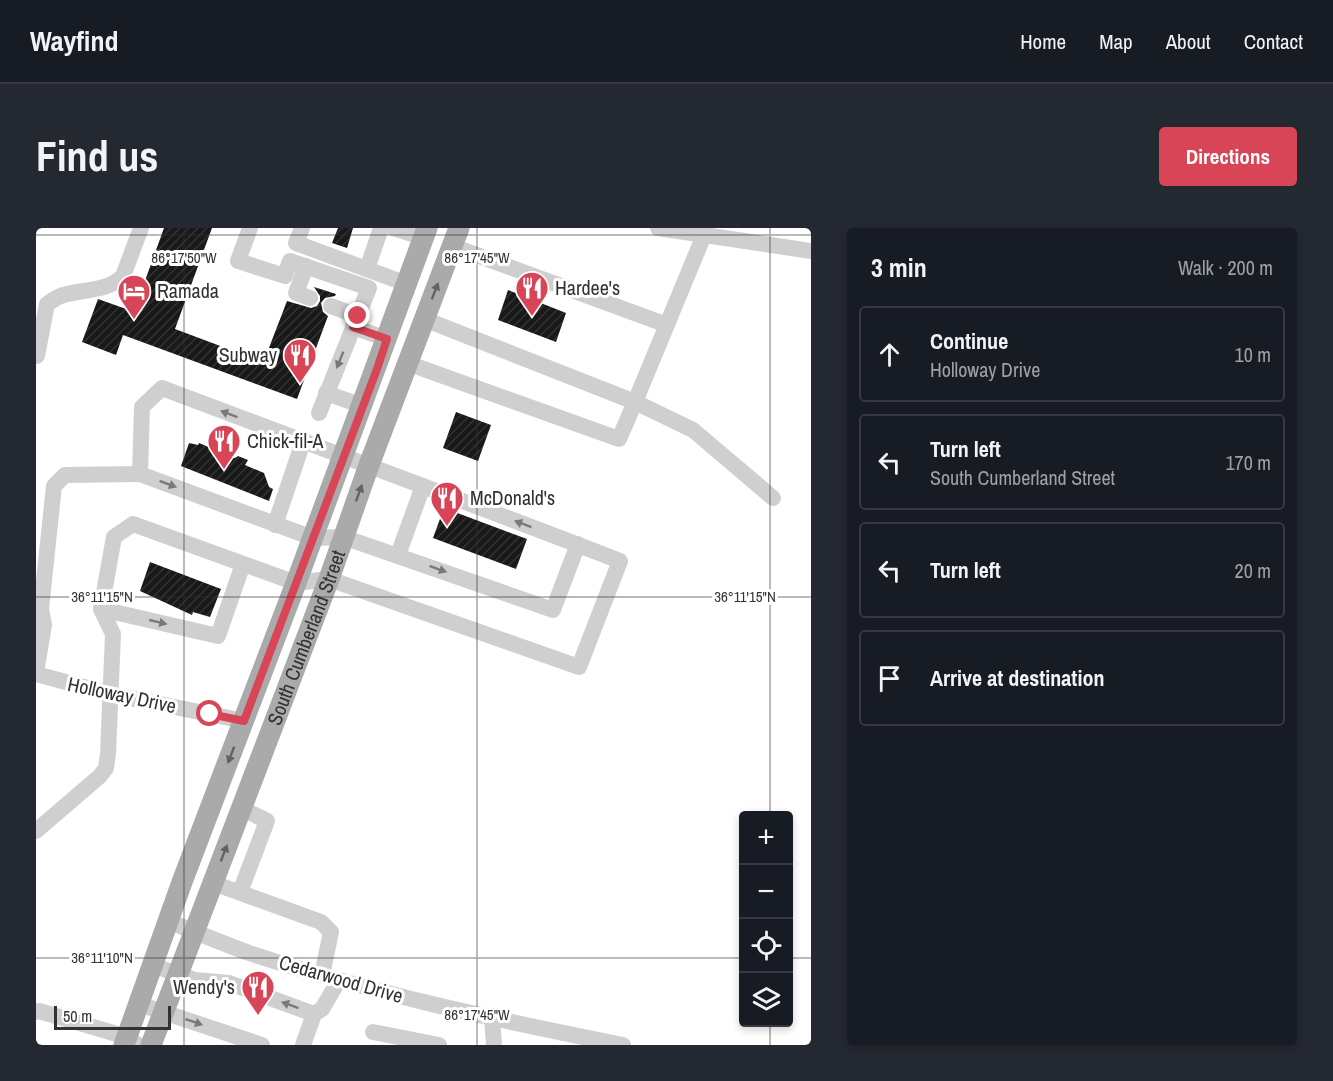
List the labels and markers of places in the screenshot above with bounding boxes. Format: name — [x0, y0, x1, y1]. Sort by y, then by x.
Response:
restaurant icon: Hardee's — [514, 270, 550, 317]
hotel icon: Ramada — [116, 273, 152, 320]
place label: Hardee's — [555, 274, 620, 301]
place label: Ramada — [157, 277, 219, 304]
restaurant icon: Subway — [282, 337, 318, 384]
place label: Subway — [219, 341, 278, 368]
restaurant icon: Chick-fil-A — [206, 423, 242, 470]
place label: Chick-fil-A — [247, 427, 324, 454]
restaurant icon: McDonald's — [429, 480, 465, 527]
place label: McDonald's — [470, 484, 555, 511]
restaurant icon: Wendy's — [240, 969, 276, 1016]
place label: Wendy's — [173, 973, 235, 1000]

